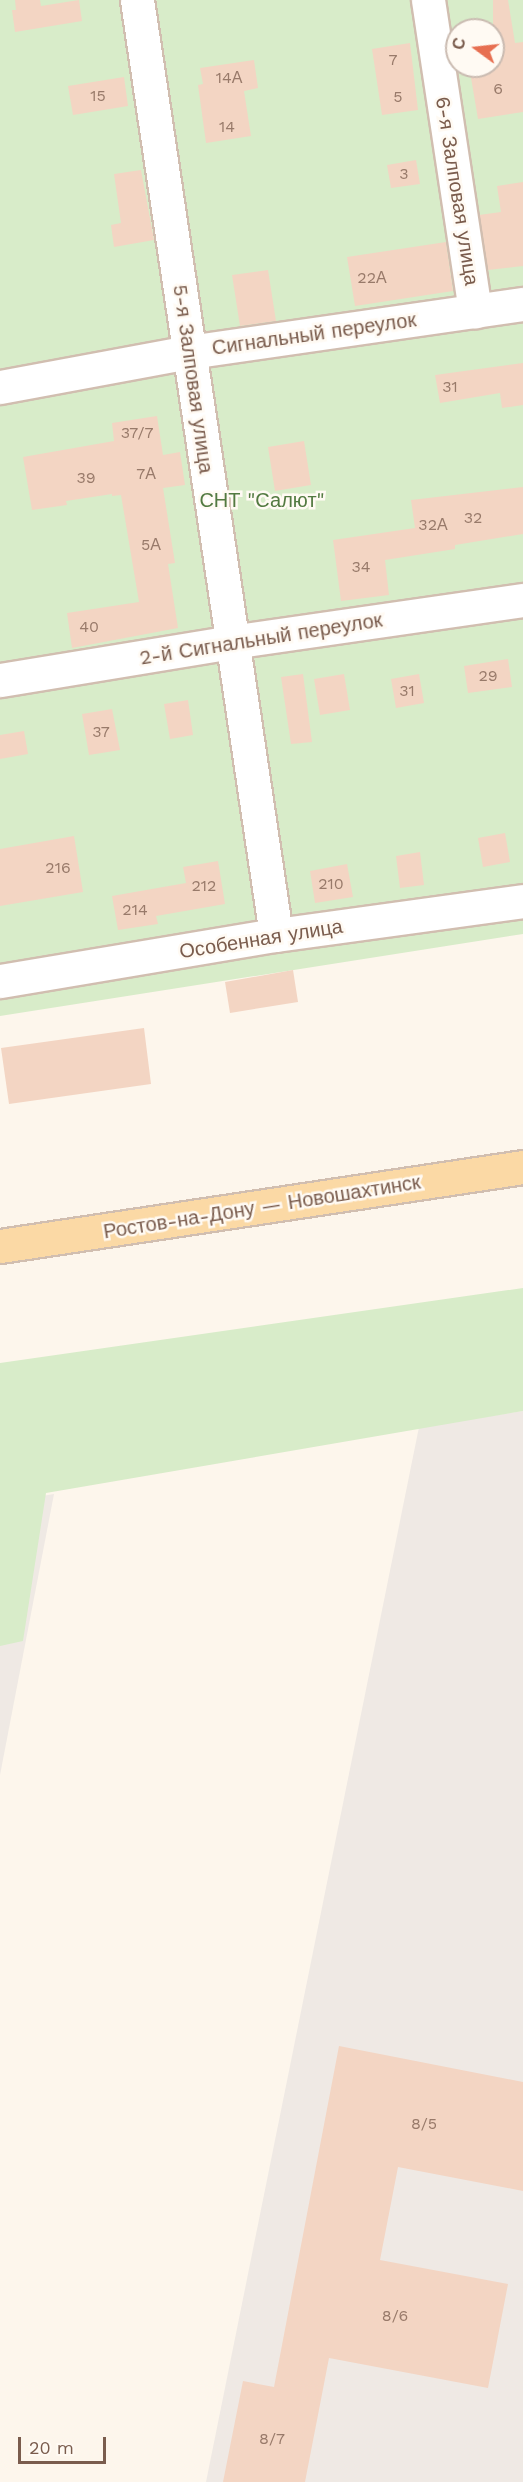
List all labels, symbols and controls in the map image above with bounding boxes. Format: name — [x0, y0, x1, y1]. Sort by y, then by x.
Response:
north arrow — [445, 18, 505, 78]
text: С — [448, 36, 470, 52]
house number: 7 — [389, 50, 397, 70]
house number: 14А — [216, 68, 242, 88]
house number: 6 — [493, 79, 503, 99]
house number: 15 — [90, 86, 106, 106]
house number: 5 — [393, 87, 403, 107]
street label: 6-я Залповая улица — [430, 95, 484, 287]
house number: 14 — [219, 117, 235, 137]
house number: 3 — [399, 164, 409, 184]
house number: 22А — [357, 268, 387, 288]
street label: 5-я Залповая улица — [168, 283, 218, 475]
street label: Сигнальный переулок — [210, 308, 418, 360]
house number: 31 — [442, 377, 458, 397]
house number: 37/7 — [121, 423, 153, 443]
house number: 7А — [136, 464, 156, 484]
house number: 39 — [76, 468, 96, 488]
park label: СНТ "Салют" — [199, 488, 325, 512]
house number: 32 — [464, 508, 482, 528]
house number: 32А — [418, 515, 448, 535]
house number: 5А — [141, 535, 161, 555]
house number: 34 — [351, 557, 371, 577]
street label: 2-й Сигнальный переулок — [138, 608, 384, 670]
house number: 40 — [79, 617, 99, 637]
house number: 29 — [478, 666, 498, 686]
house number: 31 — [399, 681, 415, 701]
house number: 37 — [92, 722, 110, 742]
house number: 216 — [45, 858, 71, 878]
house number: 210 — [318, 874, 344, 894]
house number: 212 — [192, 876, 216, 896]
house number: 214 — [122, 900, 148, 920]
street label: Особенная улица — [178, 914, 344, 964]
street label: Ростов-на-Дону — Новошахтинск — [102, 1170, 422, 1244]
house number: 8/5 — [411, 2114, 437, 2134]
house number: 8/6 — [382, 2306, 408, 2326]
scale bar — [21, 2425, 110, 2463]
house number: 8/7 — [259, 2429, 285, 2449]
text: 20 m — [29, 2437, 74, 2458]

